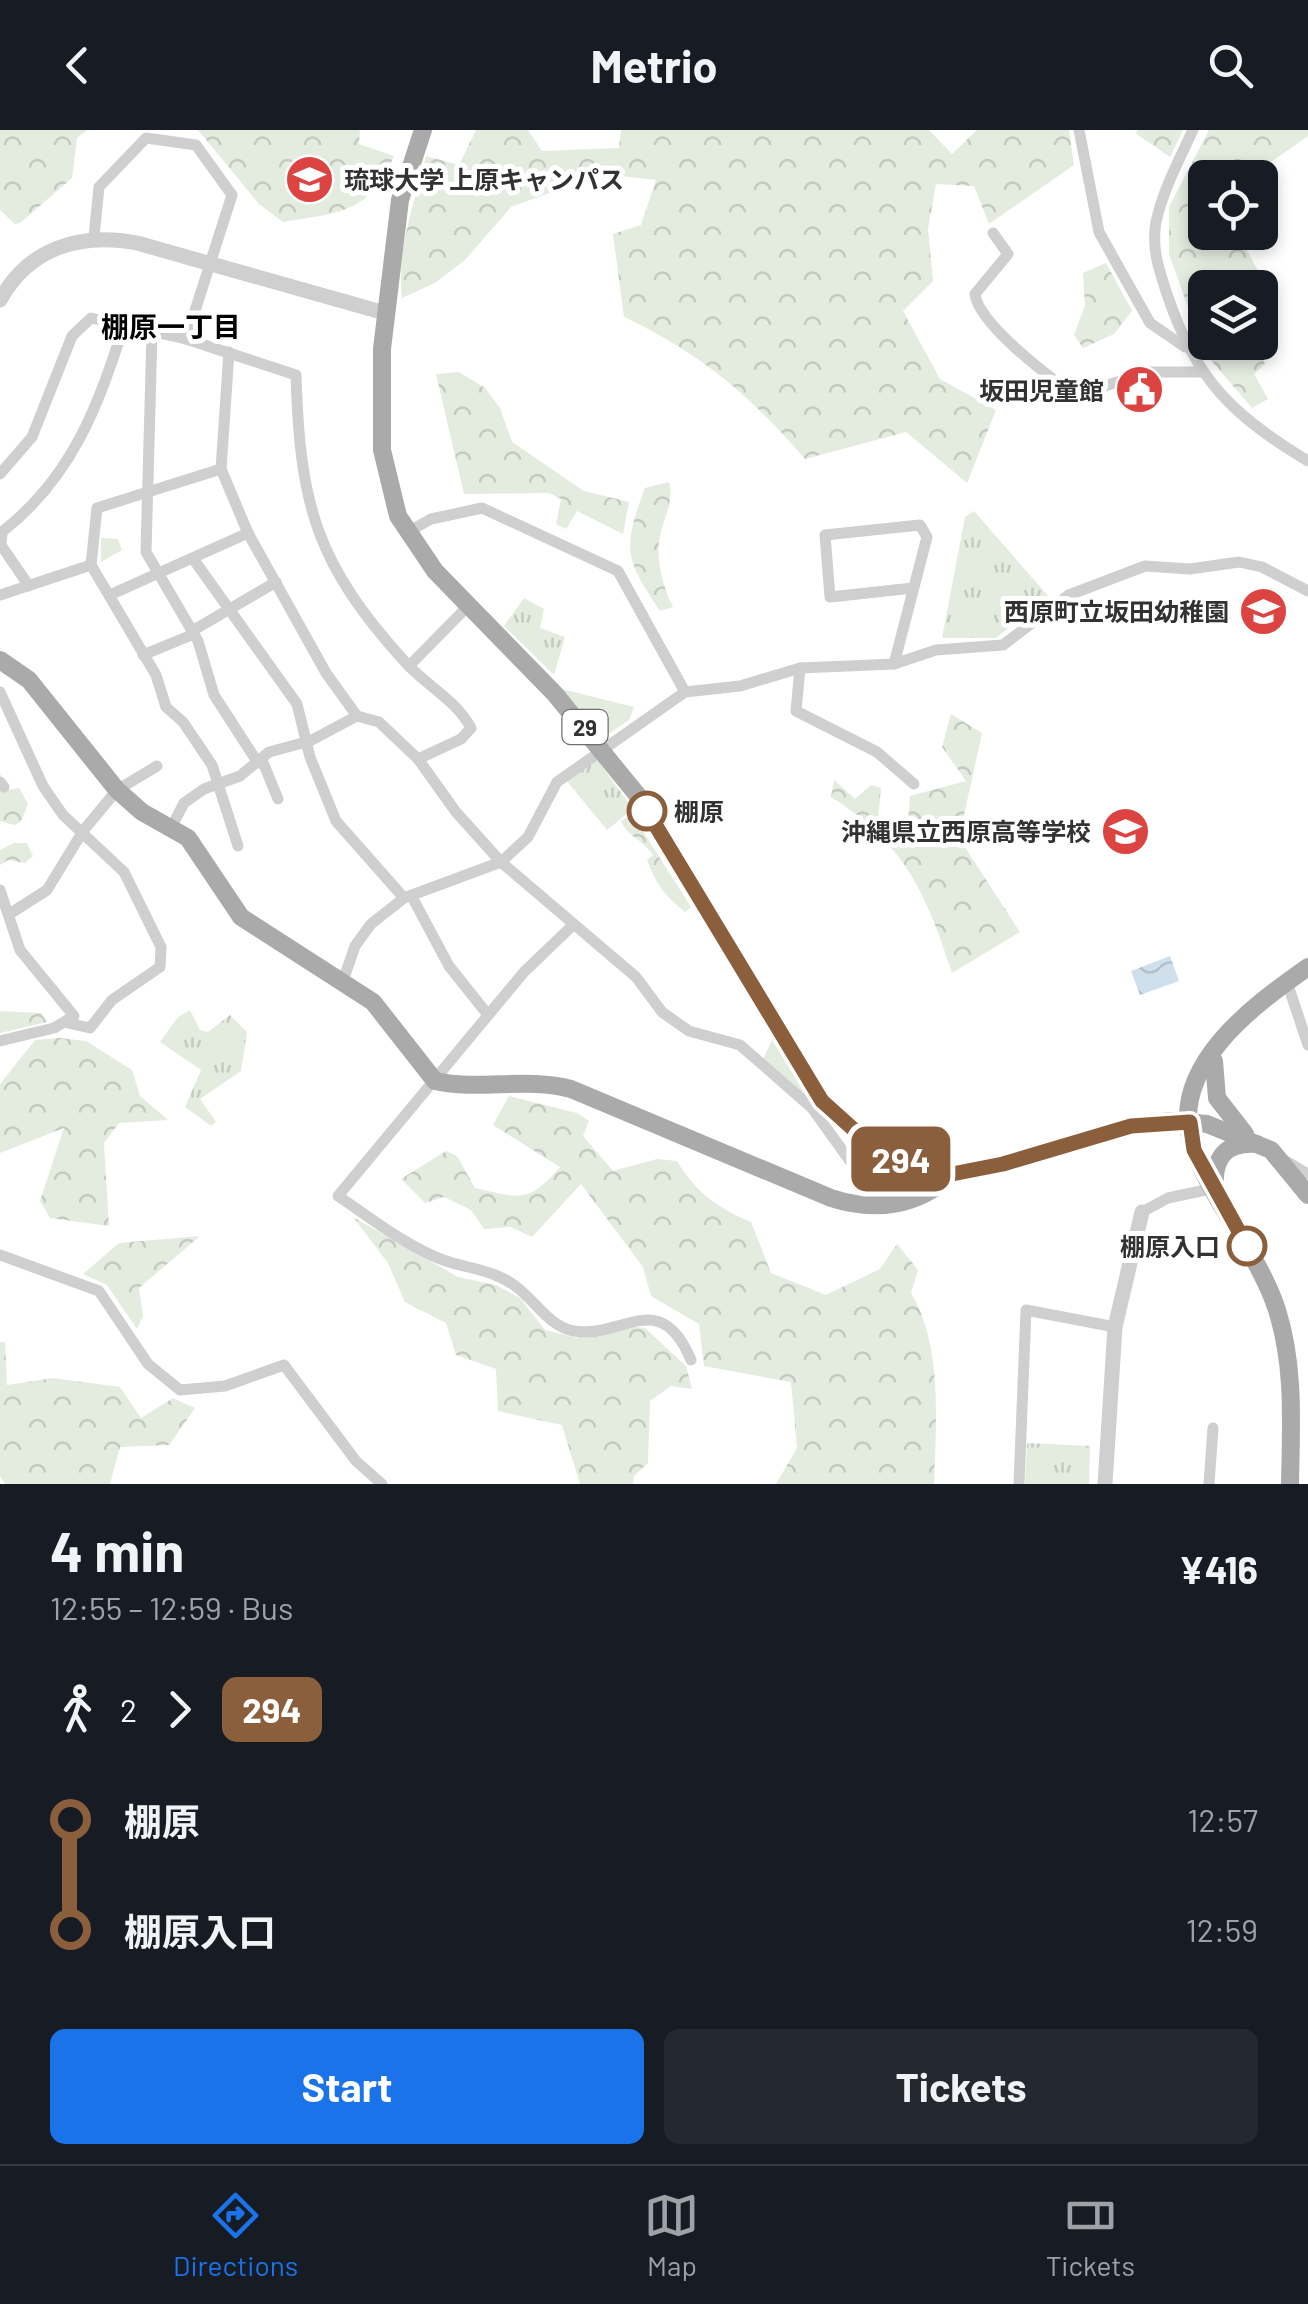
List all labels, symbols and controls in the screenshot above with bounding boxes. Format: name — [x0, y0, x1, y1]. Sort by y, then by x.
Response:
icon: back — [50, 38, 105, 93]
text: Metrio — [590, 38, 718, 92]
icon: search — [1203, 38, 1258, 93]
school or university icon: 琉球大学 上原キャンパス — [283, 153, 335, 205]
map controls — [1188, 160, 1278, 360]
button: locate — [1188, 160, 1278, 250]
place label: 琉球大学 上原キャンパス — [344, 164, 624, 194]
button: layers — [1188, 270, 1278, 360]
district label: 棚原一丁目 — [101, 309, 241, 343]
public building icon: 坂田児童館 — [1113, 364, 1165, 416]
place label: 坂田児童館 — [979, 375, 1104, 405]
school or university icon: 西原町立坂田幼稚園 — [1238, 585, 1290, 637]
place label: 西原町立坂田幼稚園 — [1004, 596, 1229, 626]
road number: 29 — [562, 710, 608, 744]
marker: 棚原 — [628, 792, 666, 830]
place label: 棚原 — [674, 796, 724, 826]
school or university icon: 沖縄県立西原高等学校 — [1100, 805, 1152, 857]
place label: 沖縄県立西原高等学校 — [841, 816, 1091, 846]
line badge: 294 — [844, 1126, 958, 1192]
text: 294 — [871, 1138, 931, 1180]
marker: 棚原入口 — [1228, 1227, 1266, 1265]
place label: 棚原入口 — [1120, 1231, 1220, 1261]
text: 4 min — [50, 1517, 184, 1583]
text: ¥416 — [1179, 1546, 1258, 1592]
text: 12:55 – 12:59 · Bus — [50, 1588, 293, 1626]
icon: walk — [50, 1682, 105, 1737]
icon: forward — [152, 1682, 207, 1737]
text: 294 — [242, 1688, 302, 1730]
text: 2 — [120, 1690, 137, 1728]
text: 棚原 — [124, 1798, 200, 1844]
text: 12:57 — [1187, 1800, 1258, 1838]
text: 棚原入口 — [124, 1908, 276, 1954]
text: 12:59 — [1186, 1910, 1258, 1948]
button: Start — [50, 2029, 644, 2144]
button: Tickets — [664, 2029, 1258, 2144]
tab: Directions — [173, 2188, 298, 2282]
tab: Map — [644, 2188, 699, 2282]
tab: Tickets — [1046, 2188, 1135, 2282]

